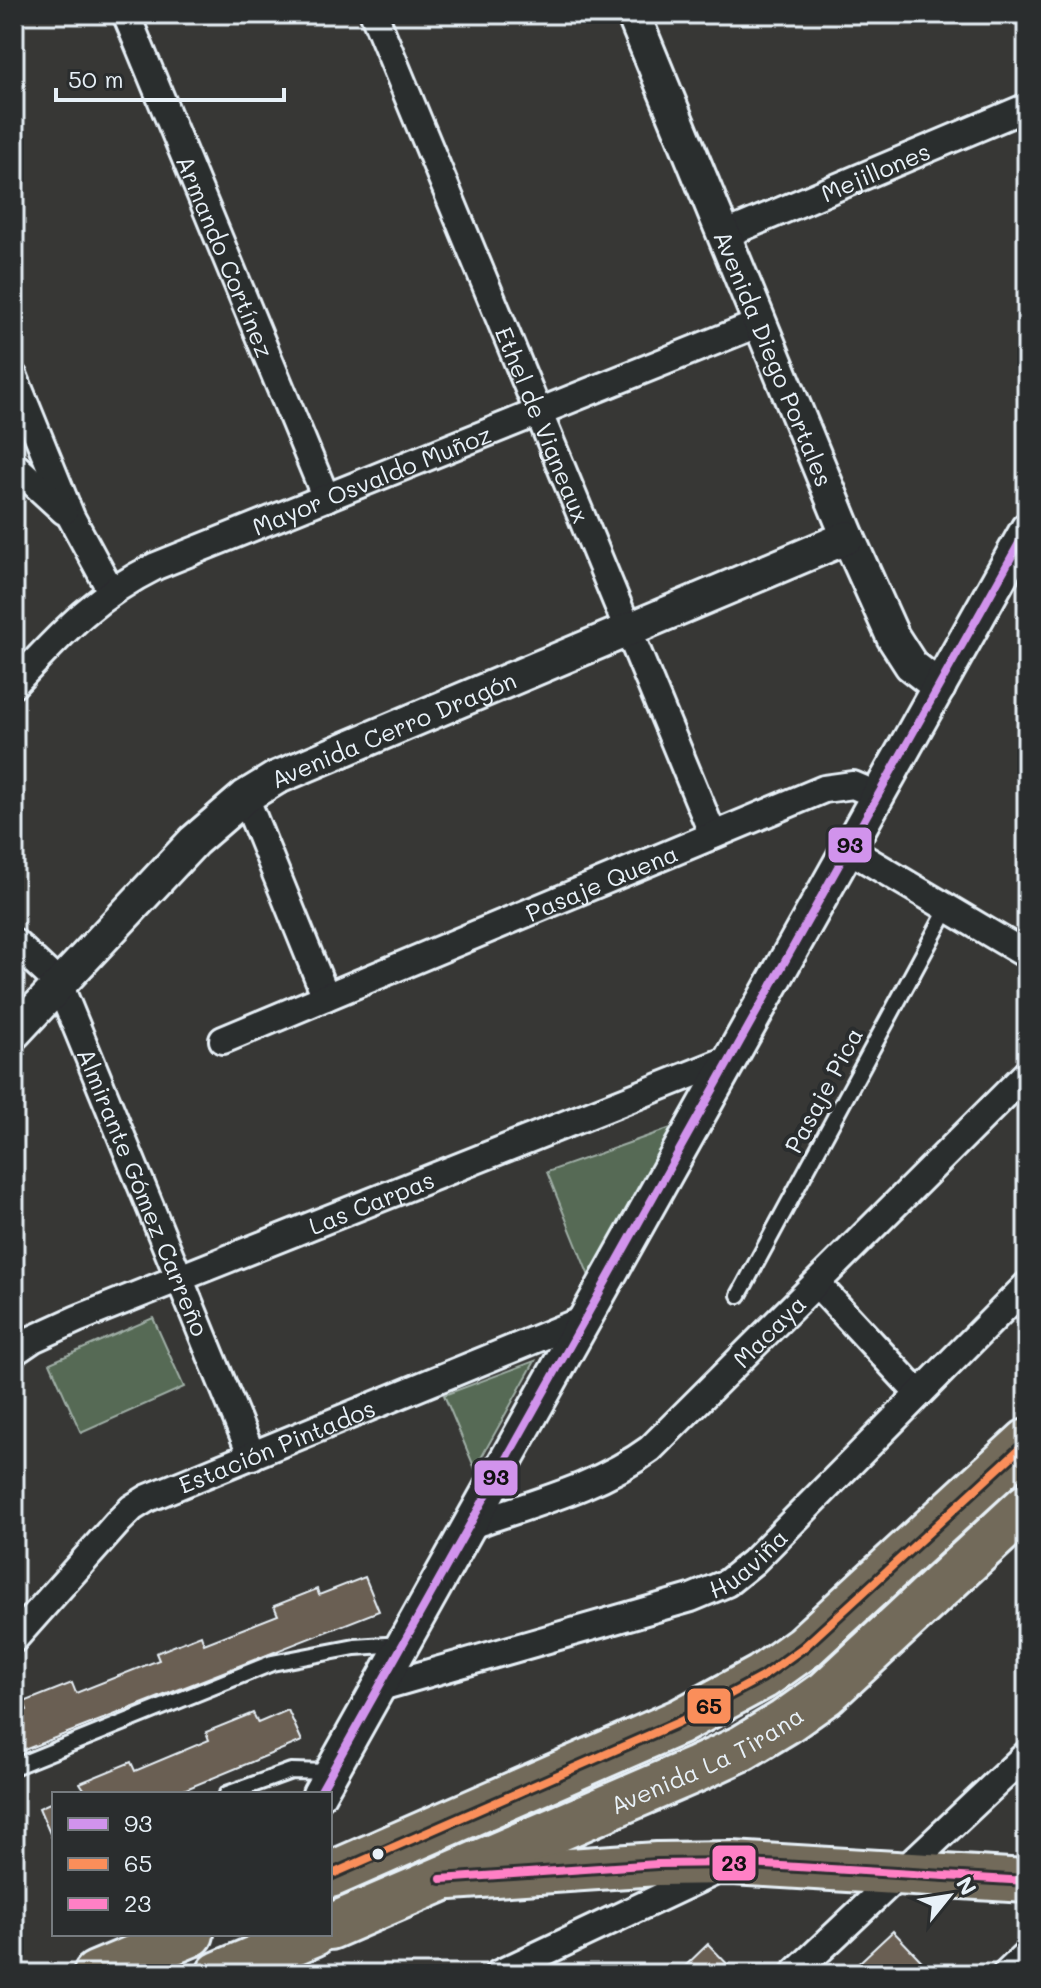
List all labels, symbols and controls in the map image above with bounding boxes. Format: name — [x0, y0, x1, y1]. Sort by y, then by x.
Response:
scale bar — [56, 52, 284, 102]
text: 50 m — [68, 63, 124, 94]
street label: Mejillones — [816, 134, 934, 208]
street label: Armando Cortínez — [170, 150, 282, 362]
street label: Avenida Diego Portales — [708, 226, 841, 491]
street label: Ethel de Vigneaux — [489, 322, 598, 527]
street label: Mayor Osvaldo Muñoz — [247, 417, 496, 541]
street label: Avenida Cerro Dragón — [266, 663, 520, 794]
line badge: 93 — [827, 826, 873, 864]
text: 93 — [837, 830, 863, 859]
street label: Pasaje Quena — [521, 837, 682, 927]
street label: Pasaje Pica — [777, 1022, 869, 1158]
street label: Almirante Gómez Carreño — [71, 1043, 217, 1340]
street label: Las Carpas — [304, 1163, 438, 1241]
street label: Macaya — [726, 1288, 812, 1374]
street label: Estación Pintados — [174, 1391, 379, 1499]
line badge: 93 — [473, 1459, 519, 1497]
text: 93 — [483, 1462, 509, 1491]
street label: Huaviña — [704, 1521, 793, 1604]
line badge: 65 — [686, 1687, 732, 1725]
text: 65 — [696, 1691, 722, 1720]
street label: Avenida La Tirana — [605, 1699, 809, 1820]
legend — [52, 1792, 332, 1936]
text: 93 — [124, 1807, 152, 1838]
line badge: 23 — [711, 1844, 757, 1882]
unlabelled marker — [370, 1846, 386, 1862]
text: 65 — [124, 1847, 153, 1878]
text: 23 — [721, 1848, 747, 1877]
north arrow — [909, 1856, 989, 1936]
text: N — [950, 1871, 983, 1900]
text: 23 — [124, 1887, 151, 1918]

